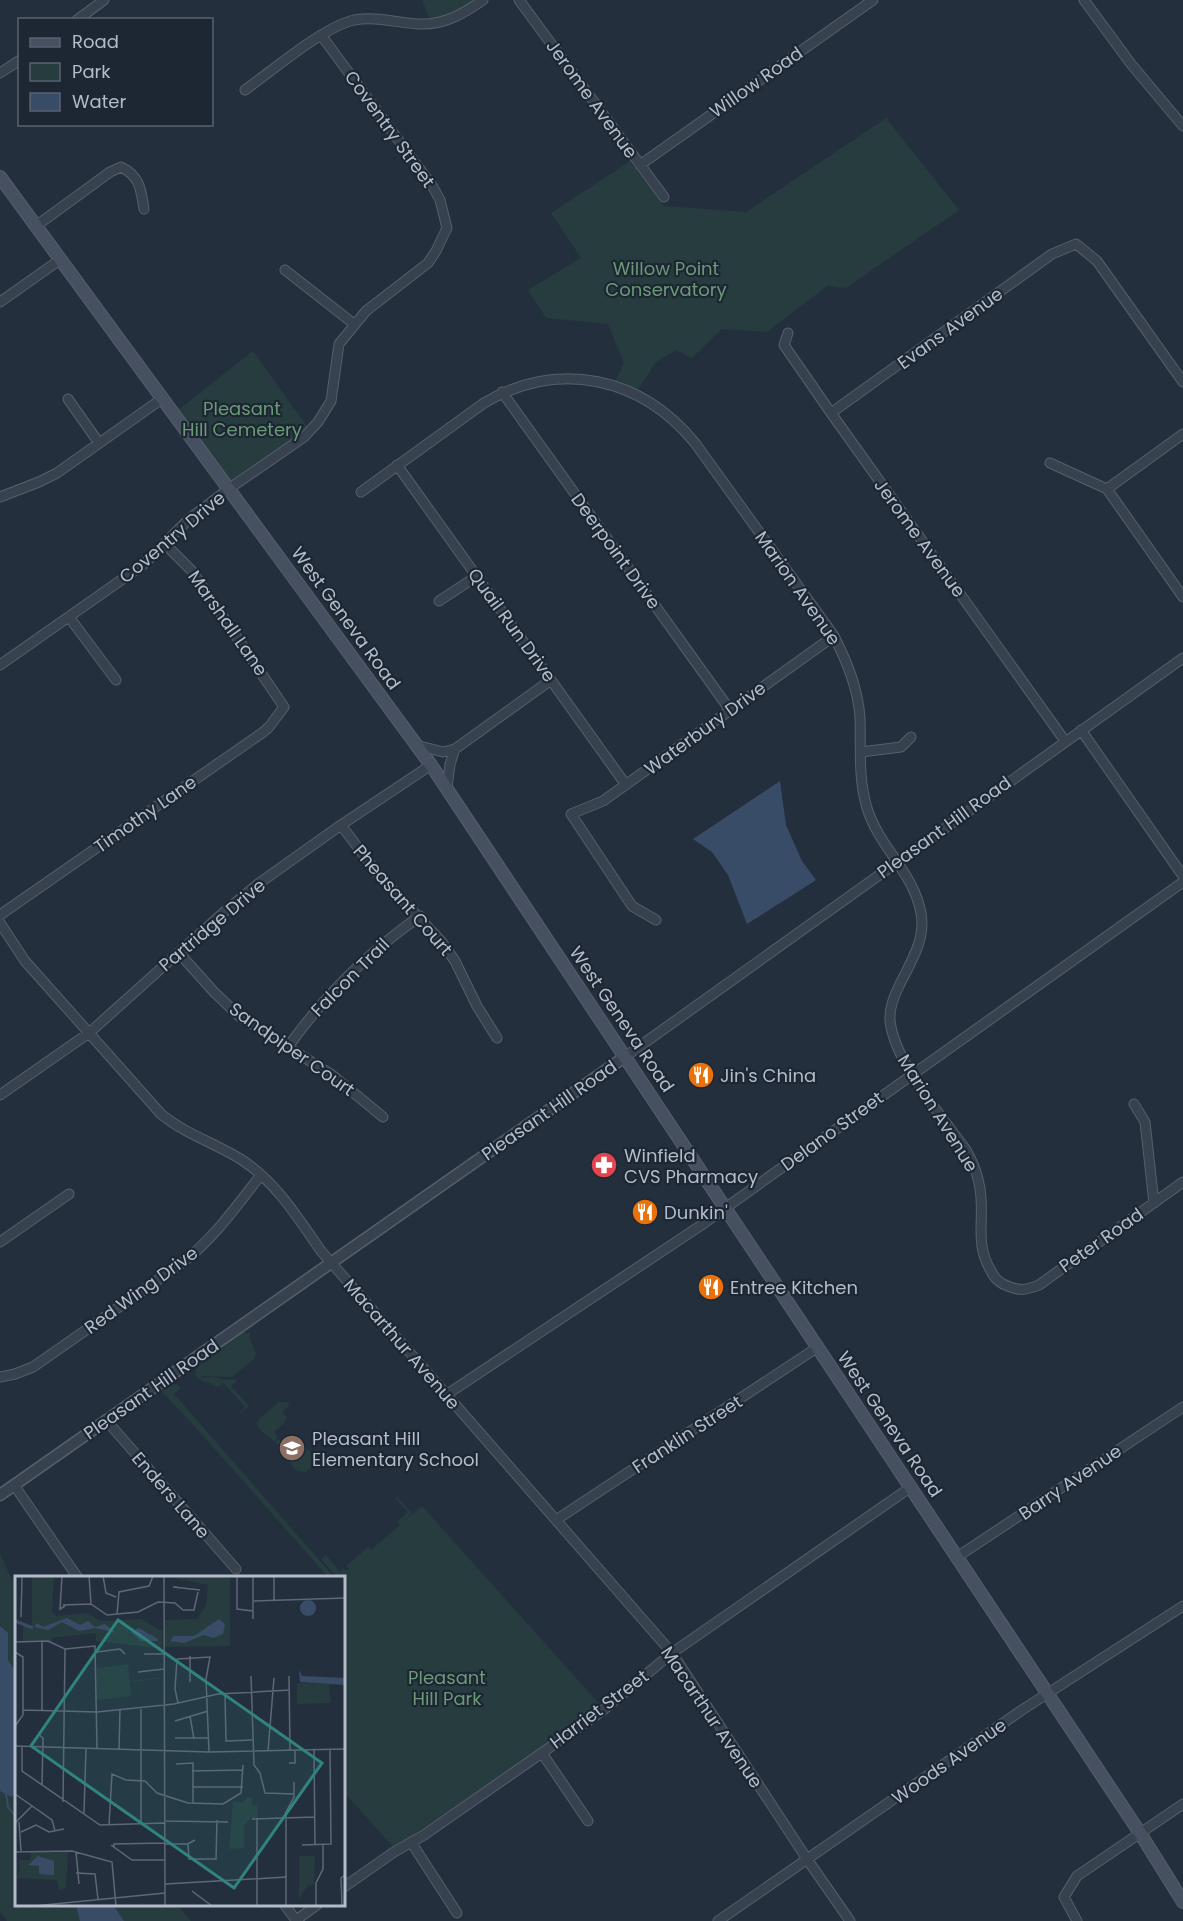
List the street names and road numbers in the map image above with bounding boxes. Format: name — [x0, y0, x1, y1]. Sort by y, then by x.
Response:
street label: Jerome Avenue — [540, 35, 644, 163]
street label: Willow Road — [704, 41, 808, 123]
street label: Coventry Street — [339, 65, 441, 193]
street label: Evans Avenue — [892, 281, 1008, 375]
street label: Jerome Avenue — [868, 474, 972, 602]
street label: Coventry Drive — [114, 485, 230, 589]
street label: Deerpoint Drive — [565, 488, 667, 614]
street label: Marion Avenue — [749, 526, 847, 650]
street label: West Geneva Road — [286, 541, 406, 695]
street label: Quail Run Drive — [462, 563, 562, 687]
street label: Marshall Lane — [182, 565, 274, 681]
street label: Waterbury Drive — [639, 675, 771, 781]
street label: Timothy Lane — [89, 769, 201, 859]
street label: Pleasant Hill Road — [872, 770, 1016, 884]
street label: Pheasant Court — [348, 839, 458, 961]
street label: Partridge Drive — [153, 873, 271, 977]
street label: Falcon Trail — [305, 932, 395, 1022]
street label: West Geneva Road — [564, 941, 680, 1097]
street label: Sandpiper Court — [224, 996, 360, 1102]
street label: Marion Avenue — [892, 1049, 984, 1177]
street label: Pleasant Hill Road — [476, 1054, 622, 1166]
street label: Delano Street — [776, 1085, 888, 1177]
street label: Peter Road — [1054, 1202, 1148, 1278]
street label: Red Wing Drive — [79, 1240, 203, 1340]
street label: Macarthur Avenue — [338, 1273, 466, 1415]
street label: Pleasant Hill Road — [78, 1333, 224, 1445]
street label: West Geneva Road — [832, 1346, 948, 1502]
street label: Franklin Street — [627, 1389, 747, 1479]
street label: Barry Avenue — [1014, 1438, 1126, 1526]
street label: Enders Lane — [126, 1446, 216, 1544]
street label: Macarthur Avenue — [655, 1641, 769, 1793]
street label: Harriet Street — [544, 1664, 654, 1754]
street label: Woods Avenue — [887, 1712, 1011, 1810]

